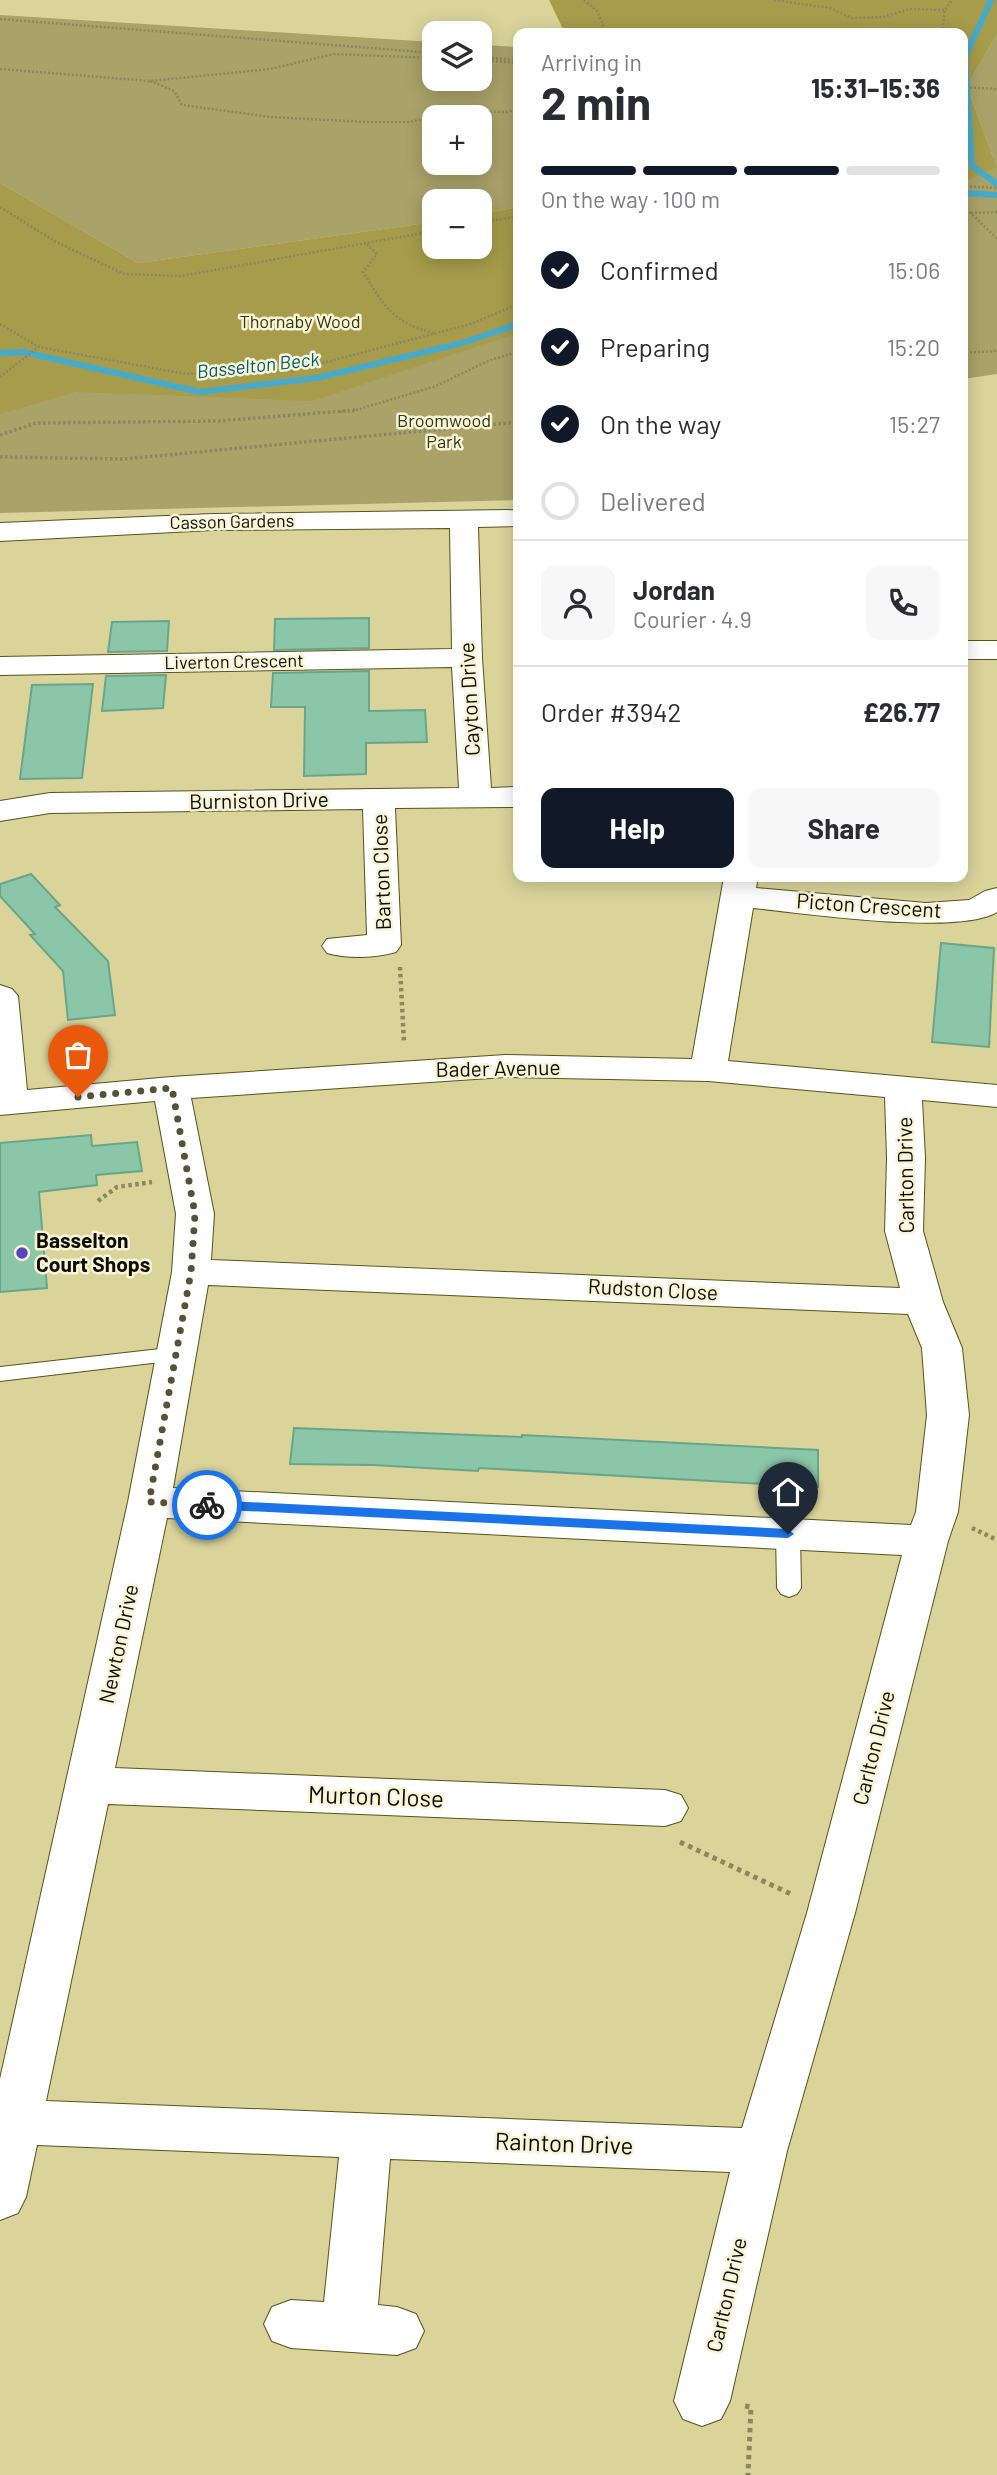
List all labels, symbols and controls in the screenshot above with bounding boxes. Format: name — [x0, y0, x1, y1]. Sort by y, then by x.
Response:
map controls — [422, 21, 492, 259]
button: layers — [422, 21, 492, 91]
text: Arriving in — [541, 48, 642, 76]
text: 15:31–15:36 — [811, 72, 940, 103]
text: 2 min — [541, 74, 651, 129]
button: + — [422, 105, 492, 175]
text: On the way · 100 m — [541, 185, 720, 213]
button: − — [422, 189, 492, 259]
icon: check — [541, 251, 579, 289]
text: Confirmed — [600, 254, 719, 285]
text: 15:06 — [887, 256, 940, 284]
park label: Thornaby Wood — [239, 310, 361, 332]
icon: check — [541, 328, 579, 366]
text: Preparing — [600, 331, 710, 362]
text: 15:20 — [887, 333, 940, 361]
water label: Basselton Beck — [196, 347, 321, 382]
icon: check — [541, 405, 579, 443]
text: On the way — [600, 408, 721, 439]
park label: Broomwood Park — [397, 409, 491, 452]
text: 15:27 — [889, 410, 940, 438]
text: Delivered — [600, 485, 706, 516]
street label: Casson Gardens — [170, 509, 294, 533]
button: person — [541, 566, 615, 640]
button: phone — [866, 566, 940, 640]
text: Jordan — [633, 574, 715, 605]
text: Courier · 4.9 — [633, 605, 752, 633]
street label: Cayton Drive — [453, 642, 484, 757]
street label: Liverton Crescent — [164, 649, 304, 673]
text: Order #3942 — [541, 696, 682, 727]
text: £26.77 — [863, 696, 940, 727]
street label: Burniston Drive — [189, 786, 329, 813]
button: Help — [541, 788, 734, 868]
button: Share — [748, 788, 940, 868]
street label: Barton Close — [366, 813, 395, 931]
street label: Picton Crescent — [796, 887, 943, 922]
pin — [48, 1025, 108, 1097]
icon: bag — [59, 1036, 97, 1074]
street label: Bader Avenue — [435, 1054, 561, 1081]
street label: Carlton Drive — [891, 1116, 918, 1234]
place label: Basselton Court Shops — [36, 1227, 150, 1276]
marker: Basselton Court Shops — [14, 1245, 30, 1261]
street label: Rudston Close — [587, 1273, 719, 1304]
pin — [758, 1462, 818, 1534]
courier — [172, 1470, 242, 1540]
icon: home — [769, 1473, 807, 1511]
icon: bike — [188, 1486, 226, 1524]
street label: Newton Drive — [93, 1582, 142, 1706]
street label: Carlton Drive — [846, 1688, 899, 1807]
street label: Murton Close — [308, 1779, 444, 1812]
street label: Rainton Drive — [494, 2126, 634, 2159]
street label: Carlton Drive — [700, 2235, 751, 2354]

